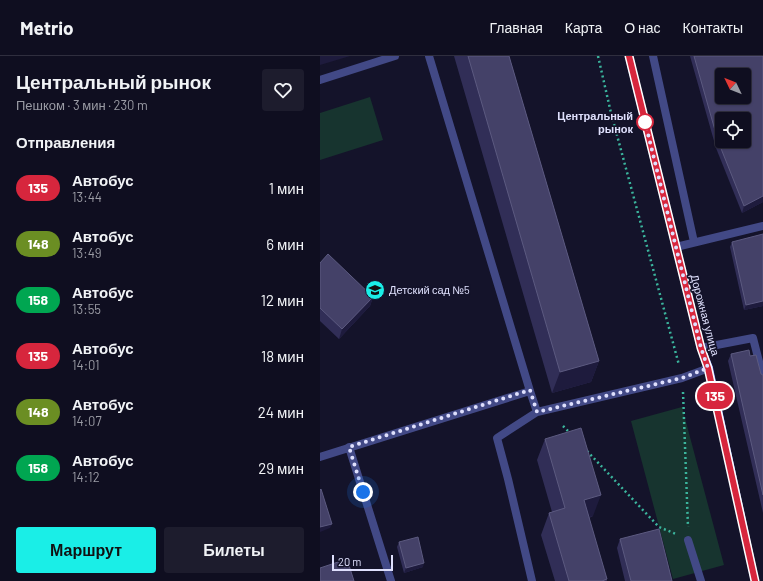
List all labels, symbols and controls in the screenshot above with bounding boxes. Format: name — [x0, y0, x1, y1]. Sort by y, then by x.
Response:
text: Metrio — [20, 16, 74, 39]
text: Главная — [490, 19, 543, 36]
text: Карта — [565, 19, 602, 36]
text: О нас — [624, 19, 661, 36]
text: Контакты — [683, 19, 743, 36]
north arrow — [715, 68, 751, 104]
map controls — [715, 68, 751, 148]
button: heart — [262, 69, 304, 111]
text: Центральный рынок — [16, 70, 211, 93]
text: Пешком · 3 мин · 230 m — [16, 97, 148, 113]
place label: Центральный рынок — [557, 109, 633, 135]
button: locate — [715, 112, 751, 148]
marker: Центральный рынок — [636, 113, 654, 131]
text: Отправления — [16, 133, 115, 151]
text: Автобус — [72, 171, 134, 189]
text: 135 — [28, 179, 48, 196]
text: 1 мин — [269, 179, 304, 197]
text: 13:44 — [72, 189, 102, 205]
text: Автобус — [72, 227, 134, 245]
text: 148 — [28, 235, 49, 252]
text: 6 мин — [266, 235, 304, 253]
text: 13:49 — [72, 245, 102, 261]
street label: Дорожная улица — [688, 273, 723, 358]
school or university icon: Детский сад №5 — [364, 279, 386, 301]
text: Автобус — [72, 283, 134, 301]
place label: Детский сад №5 — [389, 283, 470, 296]
text: 158 — [28, 291, 48, 308]
text: 12 мин — [261, 291, 304, 309]
text: 13:55 — [72, 301, 101, 317]
text: Автобус — [72, 339, 134, 357]
text: 135 — [28, 347, 48, 364]
text: 18 мин — [261, 347, 304, 365]
text: 14:01 — [72, 357, 100, 373]
line badge: 135 — [692, 383, 738, 409]
text: 135 — [705, 387, 725, 404]
text: Автобус — [72, 395, 134, 413]
text: 148 — [28, 403, 49, 420]
text: 24 мин — [258, 403, 304, 421]
text: 14:07 — [72, 413, 102, 429]
text: Автобус — [72, 451, 134, 469]
text: 158 — [28, 459, 48, 476]
text: 29 мин — [258, 459, 304, 477]
text: 14:12 — [72, 469, 100, 485]
your location — [353, 482, 373, 502]
button: Маршрут — [16, 527, 156, 573]
button: Билеты — [164, 527, 304, 573]
scale bar — [332, 553, 393, 572]
text: 20 m — [338, 555, 361, 568]

